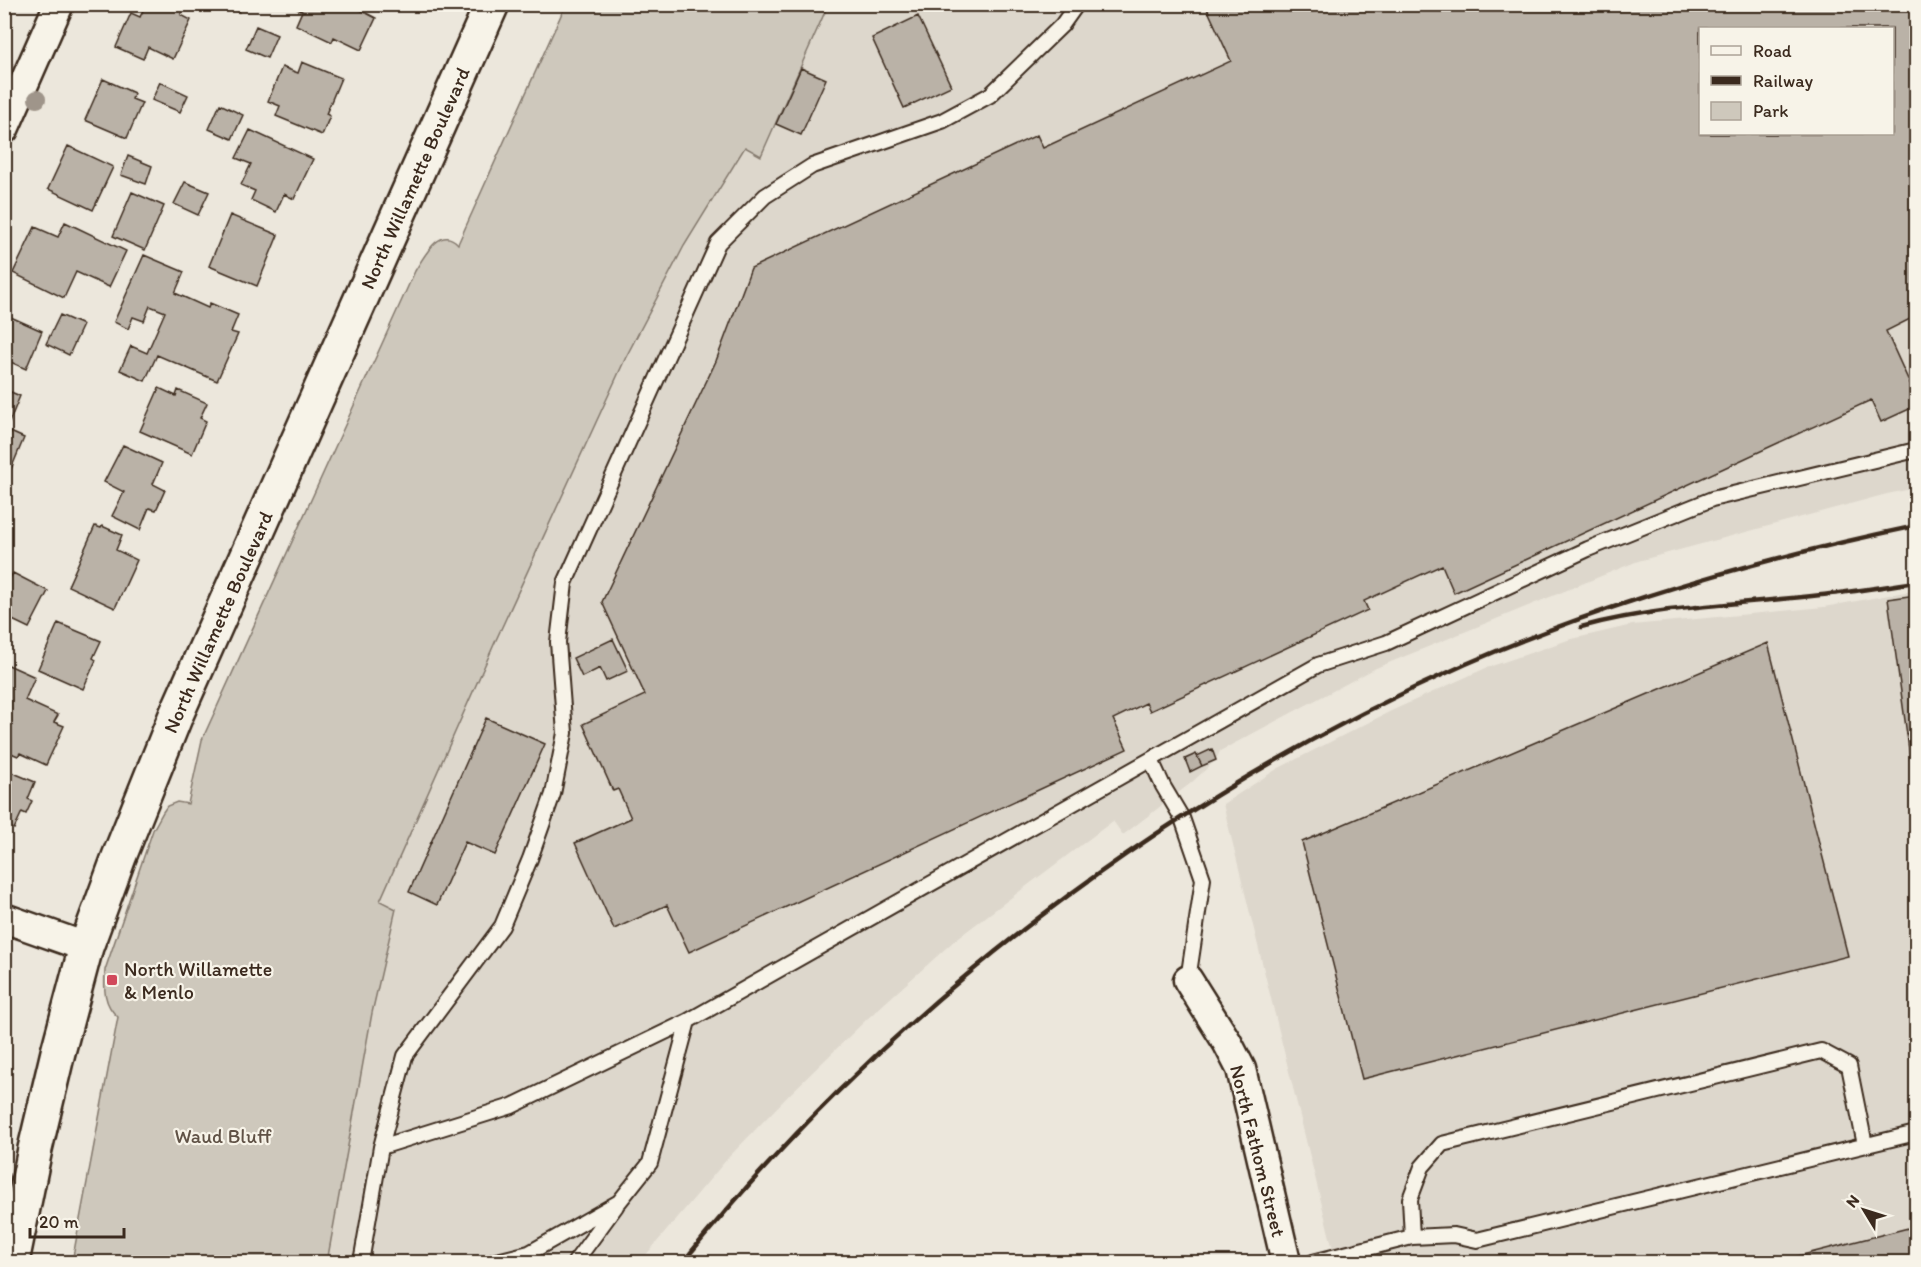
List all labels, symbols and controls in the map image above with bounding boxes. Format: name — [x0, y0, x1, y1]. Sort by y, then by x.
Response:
legend — [1699, 27, 1894, 135]
text: Road — [1753, 40, 1792, 62]
street label: North Willamette Boulevard — [355, 63, 475, 293]
text: Railway — [1753, 70, 1814, 92]
text: Park — [1753, 100, 1788, 122]
street label: North Willamette Boulevard — [158, 507, 278, 737]
place label: North Willamette & Menlo — [124, 957, 272, 1004]
marker: North Willamette & Menlo — [105, 973, 119, 987]
street label: North Fathom Street — [1225, 1062, 1291, 1240]
park label: Waud Bluff — [174, 1124, 272, 1148]
north arrow — [1834, 1180, 1894, 1240]
text: N — [1842, 1191, 1863, 1211]
scale bar — [30, 1201, 124, 1239]
text: 20 m — [39, 1211, 79, 1233]

